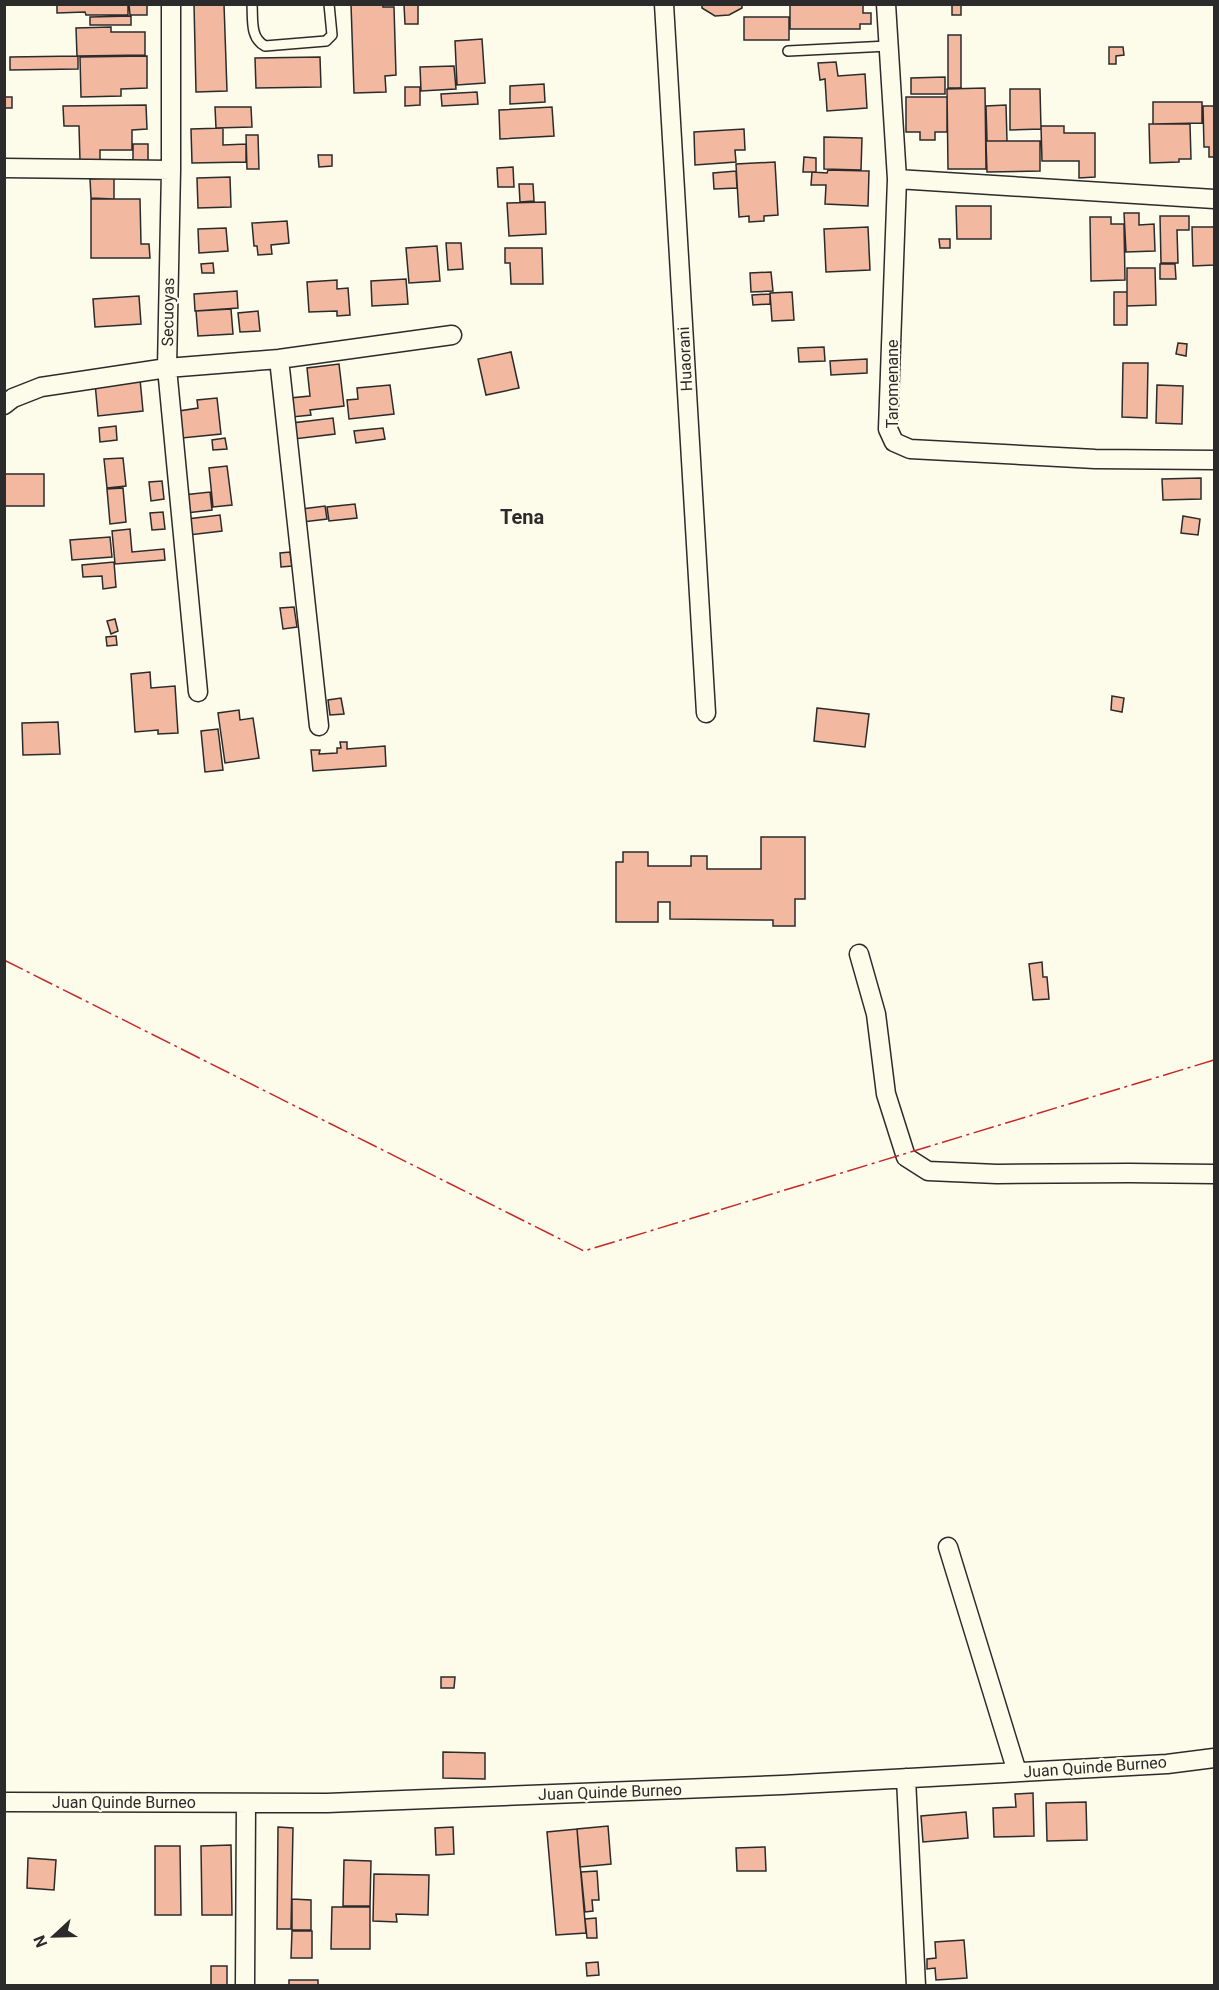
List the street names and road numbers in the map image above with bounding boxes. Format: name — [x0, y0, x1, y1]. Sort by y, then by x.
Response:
street label: Secuoyas — [158, 278, 178, 346]
street label: Huaorani — [674, 326, 696, 392]
street label: Taromenane — [883, 339, 902, 429]
street label: Juan Quinde Burneo — [1023, 1753, 1167, 1781]
street label: Juan Quinde Burneo — [538, 1780, 682, 1804]
street label: Juan Quinde Burneo — [52, 1793, 196, 1812]

